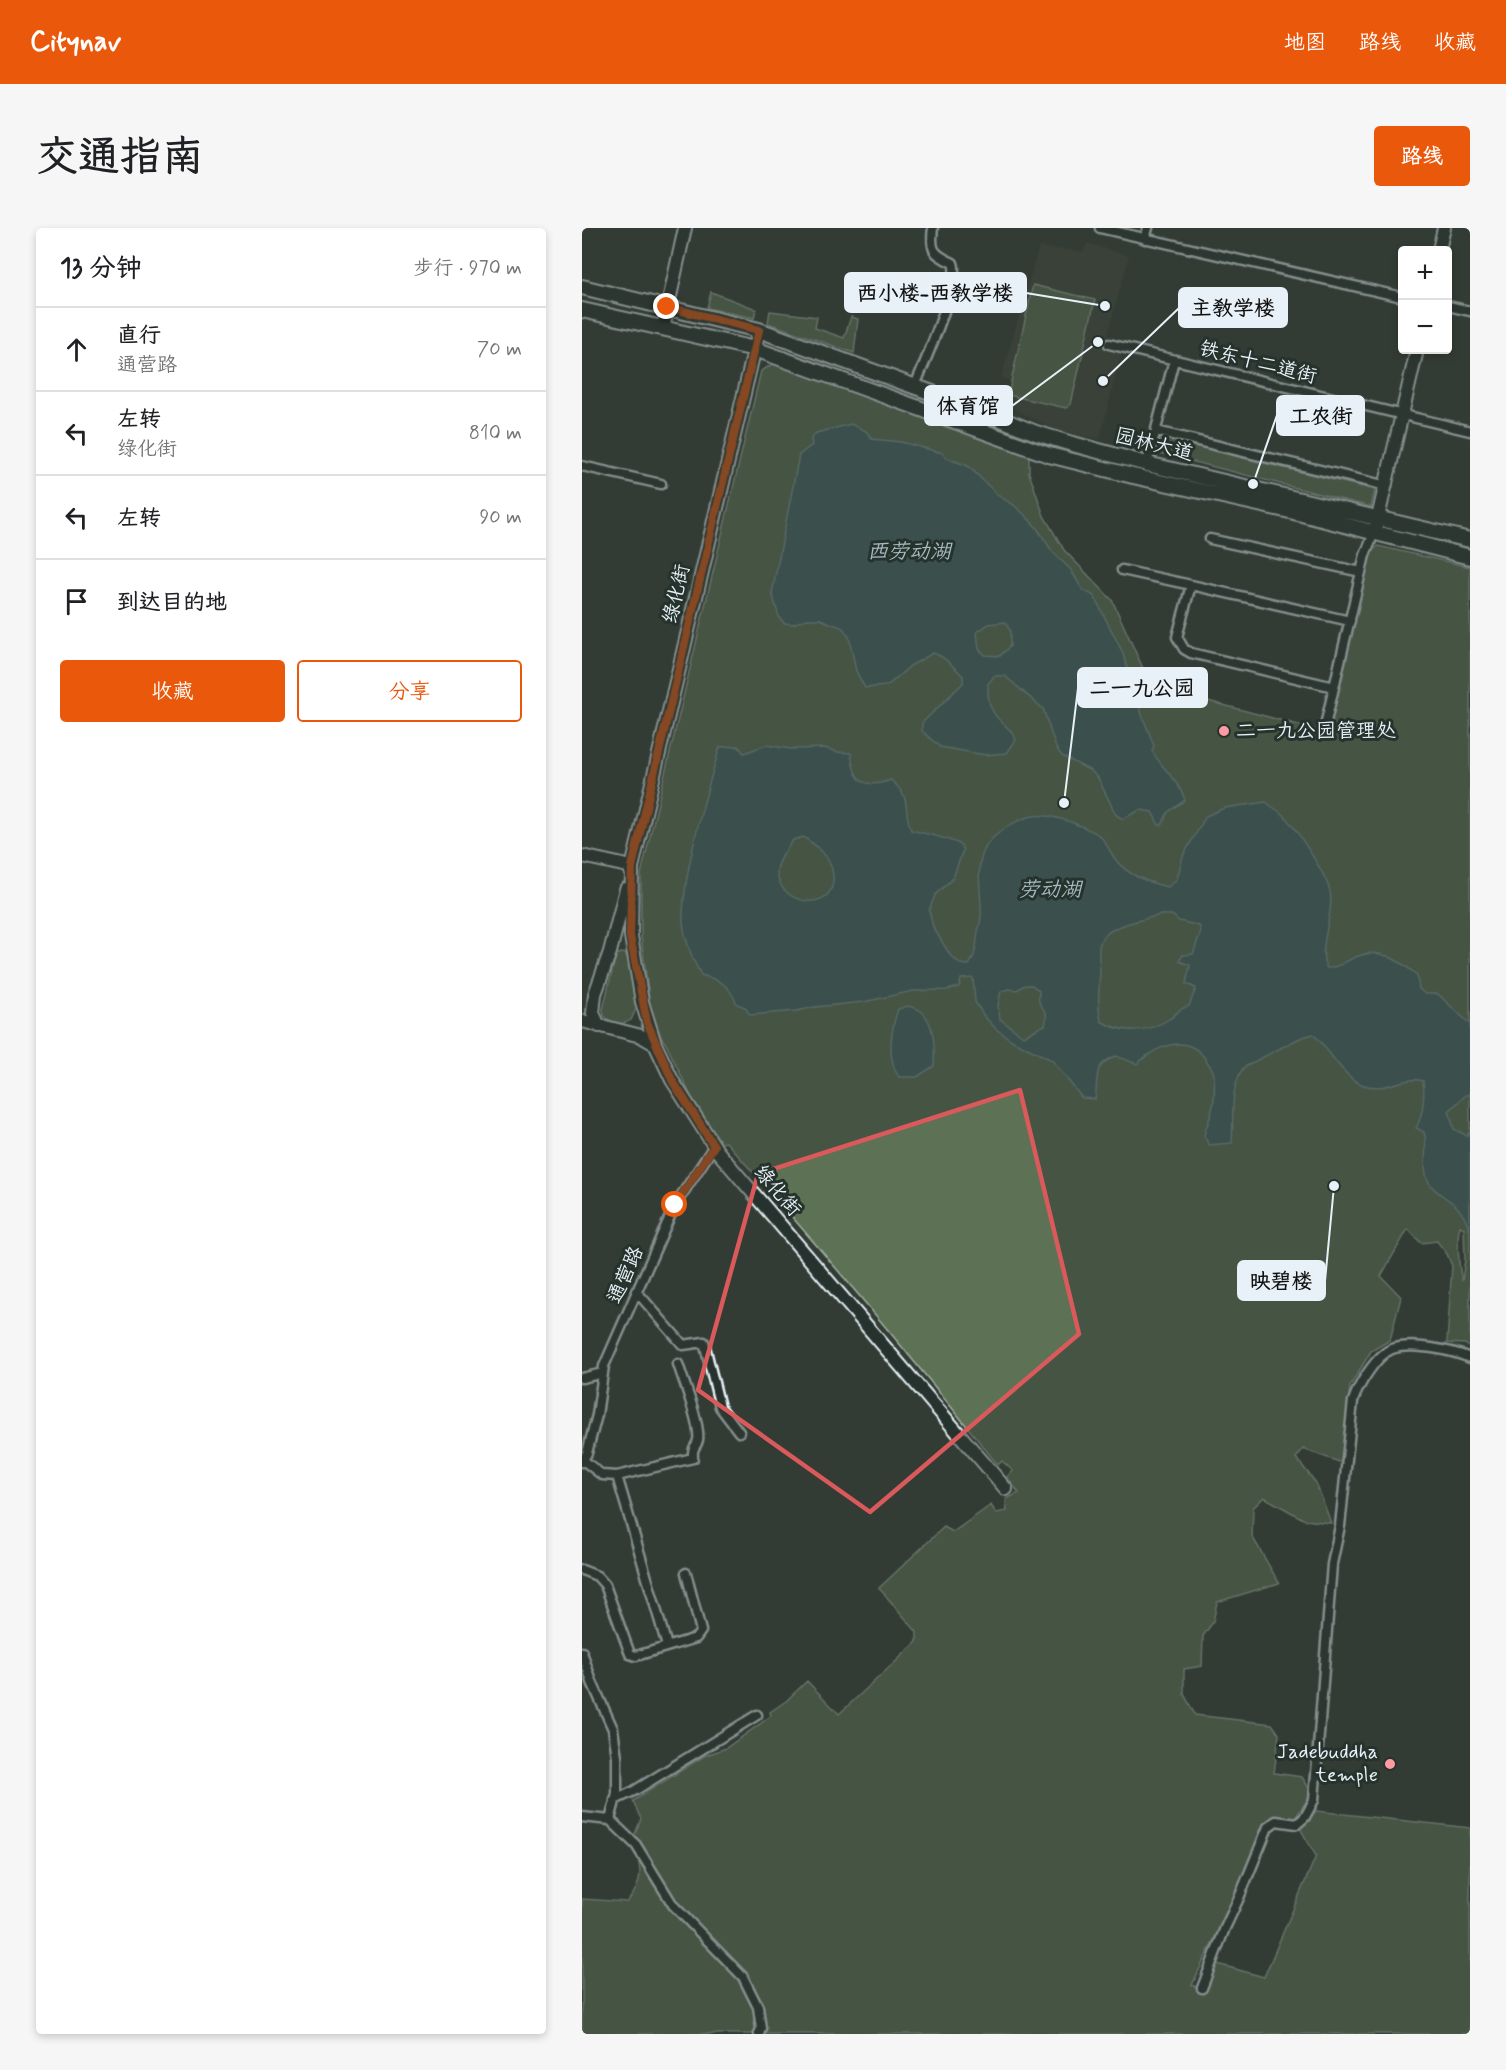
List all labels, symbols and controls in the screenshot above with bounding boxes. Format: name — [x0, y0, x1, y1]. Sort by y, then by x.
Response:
text: Citynav — [30, 24, 121, 61]
text: 地图 — [1284, 29, 1326, 57]
text: 路线 — [1359, 29, 1401, 57]
text: 收藏 — [1434, 29, 1476, 57]
button: 路线 — [1374, 126, 1470, 186]
text: 交通指南 — [36, 131, 204, 186]
map controls — [1398, 246, 1452, 354]
button: + — [1398, 246, 1452, 300]
text: 13 分钟 — [60, 252, 142, 286]
text: 步行 · 970 m — [413, 255, 522, 282]
callout: 西小楼-西教学楼 — [845, 273, 1026, 312]
text: 西小楼-西教学楼 — [857, 280, 1013, 308]
callout: 主教学楼 — [1179, 288, 1287, 327]
route end — [653, 293, 679, 319]
text: 主教学楼 — [1191, 295, 1275, 323]
button: − — [1398, 300, 1452, 354]
text: 直行 — [117, 322, 161, 350]
icon: ahead — [60, 333, 93, 366]
street label: 铁东十二道街 — [1197, 335, 1319, 391]
text: 70 m — [477, 336, 522, 363]
text: 通营路 — [117, 352, 177, 379]
callout: 体育馆 — [925, 386, 1012, 425]
text: 体育馆 — [937, 393, 1000, 421]
callout: 工农街 — [1277, 396, 1364, 435]
text: 工农街 — [1290, 403, 1353, 431]
text: 左转 — [117, 406, 161, 434]
icon: left — [60, 417, 93, 450]
text: 810 m — [469, 420, 522, 447]
street label: 园林大道 — [1112, 422, 1196, 468]
text: 绿化街 — [117, 436, 177, 463]
icon: left — [60, 501, 93, 534]
text: 90 m — [479, 504, 522, 531]
text: 左转 — [117, 505, 161, 533]
water label: 西劳动湖 — [867, 538, 953, 566]
street label: 绿化街 — [657, 562, 697, 626]
icon: arrive — [60, 585, 93, 618]
text: 到达目的地 — [117, 589, 227, 617]
button: 收藏 — [60, 660, 285, 722]
button: 分享 — [297, 660, 522, 722]
callout: 二一九公园 — [1078, 668, 1207, 707]
text: 二一九公园 — [1090, 675, 1195, 703]
place label: 二一九公园管理处 — [1236, 718, 1396, 745]
marker: 二一九公园管理处 — [1217, 724, 1231, 738]
water label: 劳动湖 — [1019, 876, 1083, 904]
street label: 绿化街 — [747, 1160, 807, 1222]
route start — [661, 1191, 687, 1217]
street label: 通营路 — [601, 1241, 651, 1308]
callout: 映碧楼 — [1238, 1261, 1325, 1300]
text: 映碧楼 — [1250, 1268, 1313, 1296]
place label: Jadebuddha temple — [1277, 1739, 1378, 1789]
marker: Jadebuddha temple — [1383, 1757, 1397, 1771]

